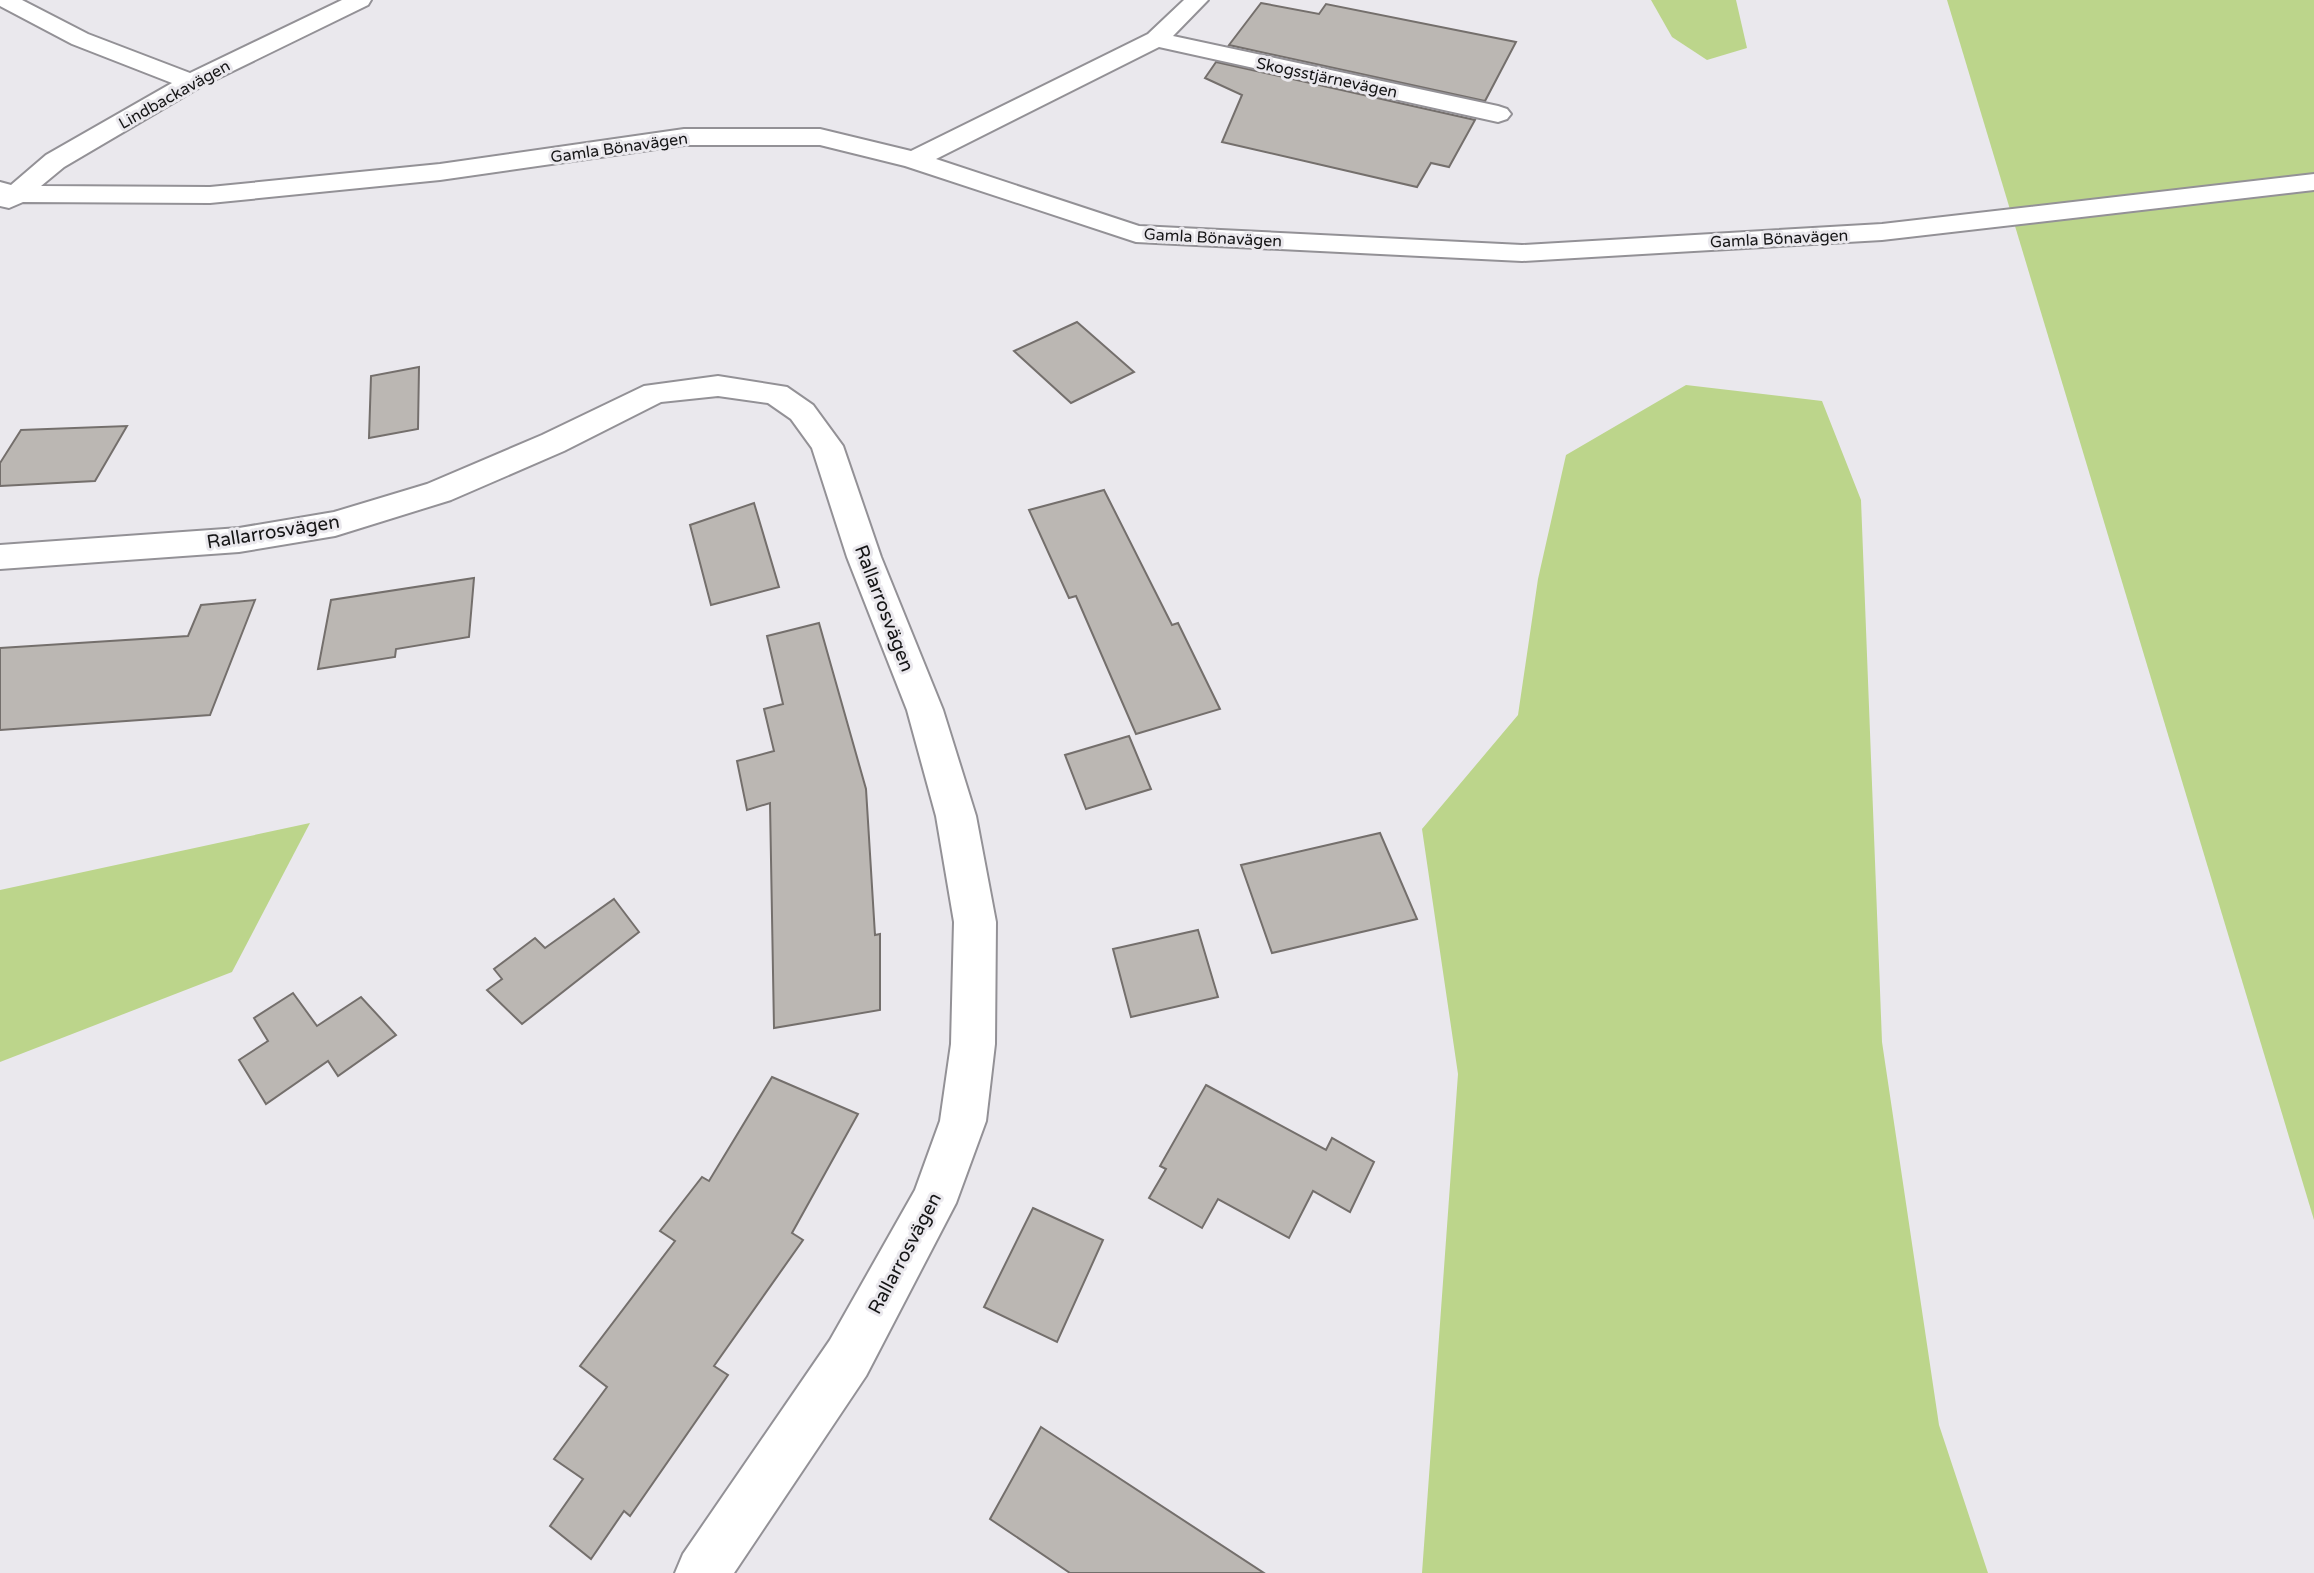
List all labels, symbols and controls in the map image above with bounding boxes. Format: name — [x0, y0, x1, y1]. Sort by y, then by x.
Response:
street label: Skogsstjärnevägen — [1254, 53, 1399, 103]
street label: Lindbackavägen — [115, 56, 234, 134]
street label: Gamla Bönavägen — [549, 128, 689, 168]
street label: Gamla Bönavägen — [1143, 224, 1283, 252]
street label: Gamla Bönavägen — [1709, 225, 1849, 253]
street label: Rallarrosvägen — [205, 511, 341, 553]
street label: Rallarrosvägen — [850, 542, 918, 675]
street label: Rallarrosvägen — [864, 1189, 946, 1318]

